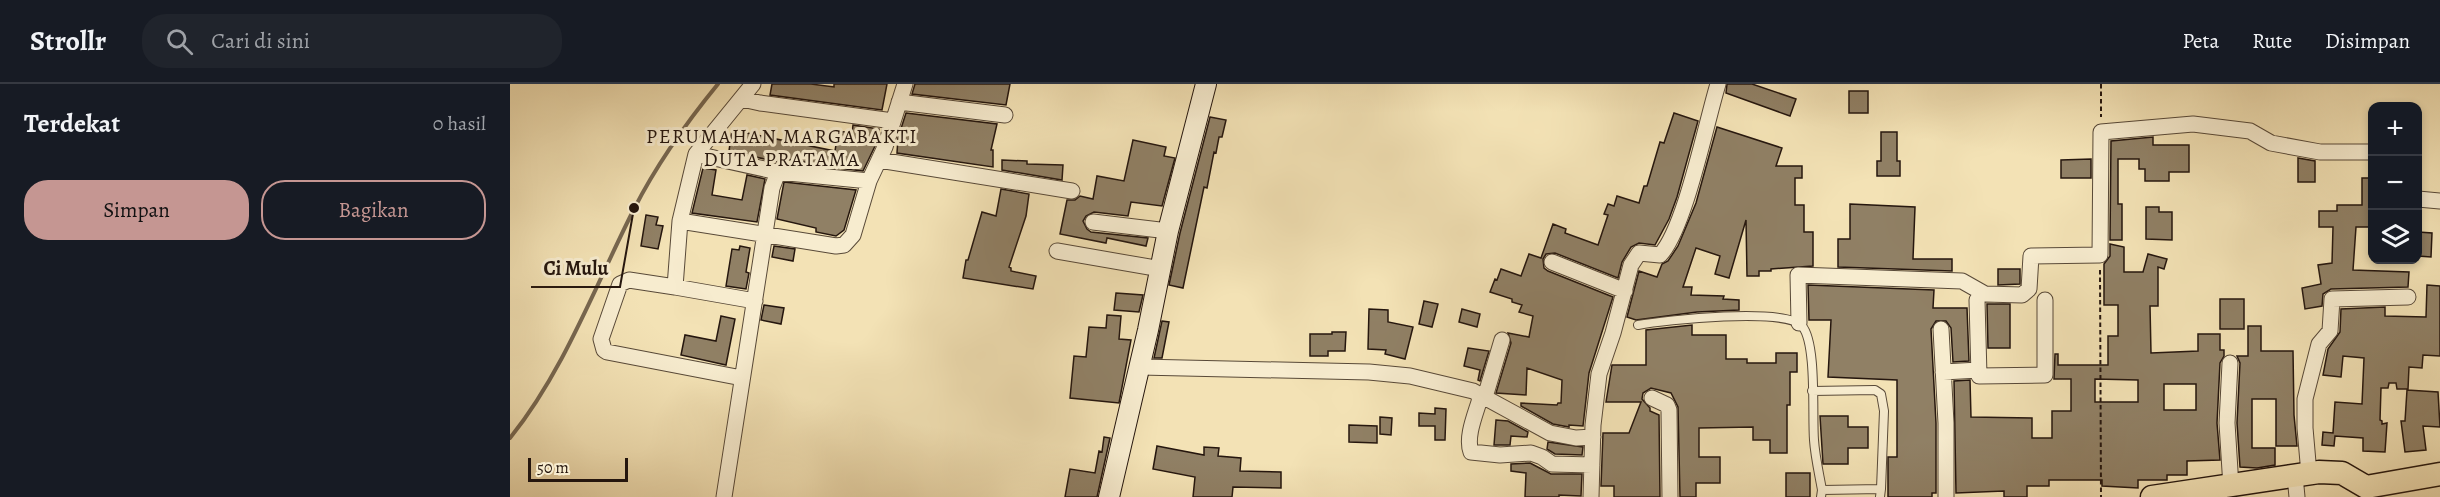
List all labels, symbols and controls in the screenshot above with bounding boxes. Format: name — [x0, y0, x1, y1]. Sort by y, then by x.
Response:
search box — [142, 14, 562, 68]
text: Strollr — [30, 22, 106, 60]
icon: search — [163, 25, 196, 58]
text: Cari di sini — [211, 26, 310, 56]
text: Peta — [2182, 27, 2219, 55]
text: Rute — [2252, 27, 2292, 55]
text: Disimpan — [2325, 27, 2410, 55]
map controls — [2368, 102, 2422, 264]
button: + — [2368, 102, 2422, 156]
text: Terdekat — [24, 106, 120, 141]
text: 0 hasil — [433, 110, 486, 137]
district label: PERUMAHAN MARGABAKTI DUTA PRATAMA — [646, 123, 918, 173]
button: − — [2368, 156, 2422, 210]
button: Simpan — [24, 180, 249, 240]
button: Bagikan — [261, 180, 486, 240]
button: layers — [2368, 210, 2422, 264]
callout: Ci Mulu — [531, 249, 620, 287]
text: Ci Mulu — [544, 255, 609, 282]
scale bar — [528, 455, 628, 482]
text: 50 m — [537, 457, 569, 479]

